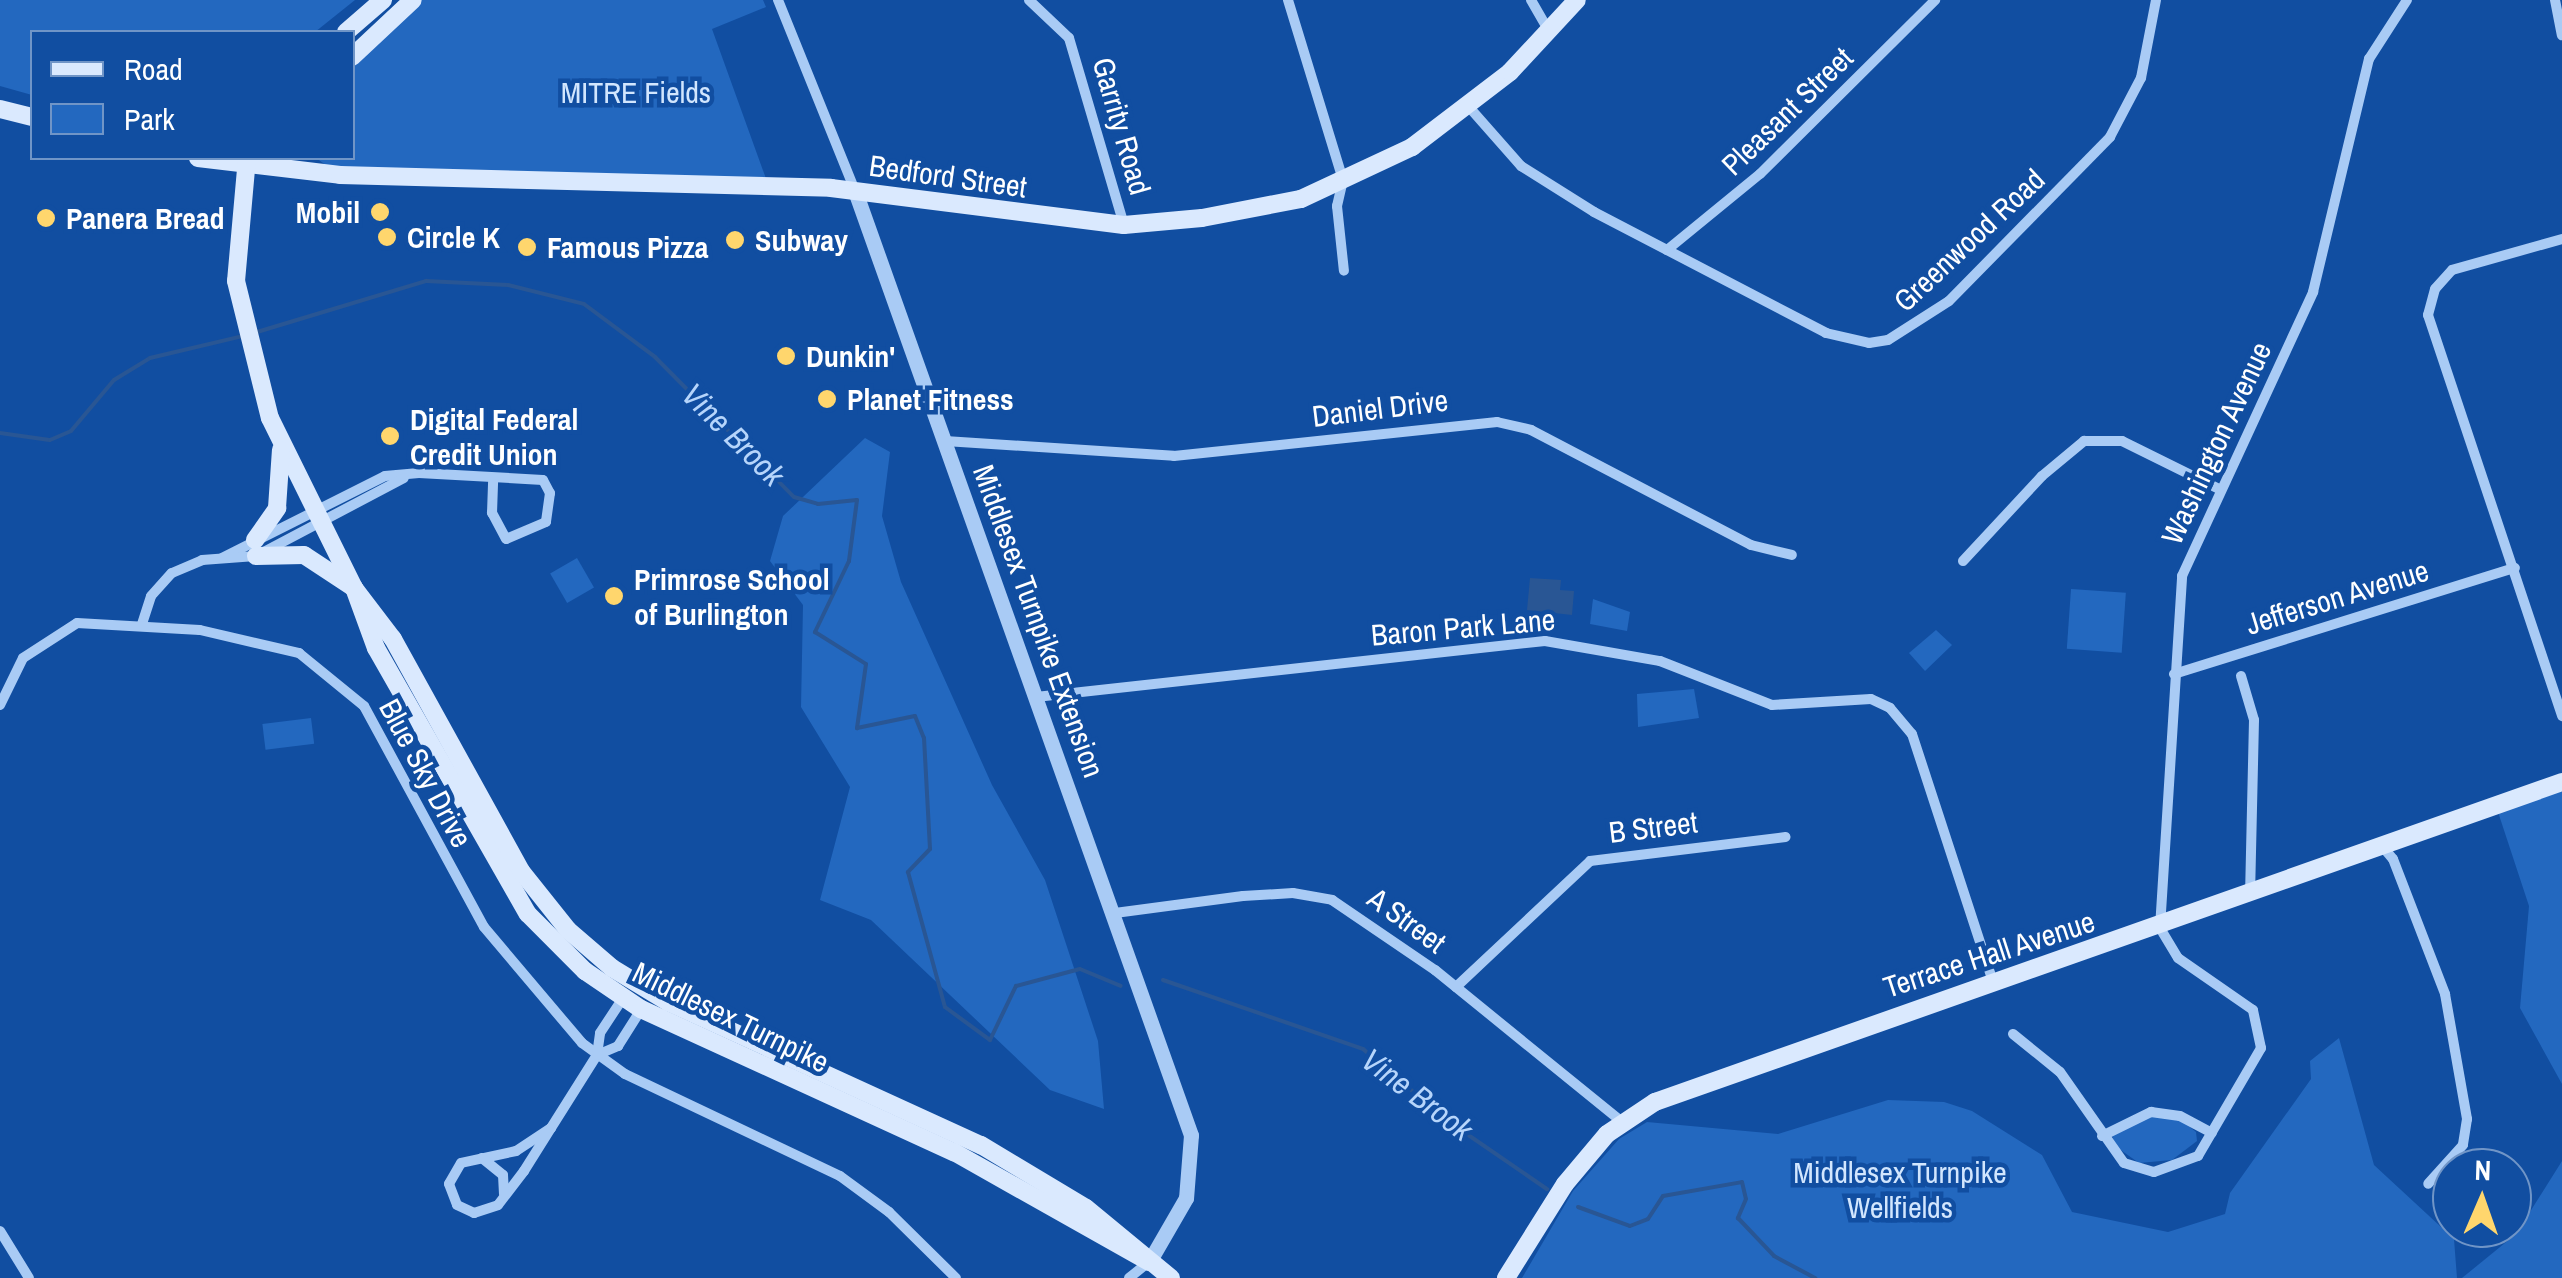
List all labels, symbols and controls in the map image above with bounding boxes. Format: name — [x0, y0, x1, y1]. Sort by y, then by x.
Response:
legend — [30, 30, 355, 160]
street label: Pleasant Street — [1714, 40, 1860, 182]
text: Road — [124, 49, 183, 89]
street label: Garrity Road — [1085, 53, 1159, 199]
park label: MITRE Fields — [561, 74, 711, 110]
text: Park — [124, 99, 175, 139]
street label: Bedford Street — [867, 147, 1029, 205]
street label: Greenwood Road — [1886, 161, 2052, 319]
place label: Mobil — [296, 194, 360, 230]
place label: Panera Bread — [66, 200, 225, 236]
marker: Mobil — [369, 201, 391, 223]
marker: Panera Bread — [35, 207, 57, 229]
place label: Circle K — [407, 219, 500, 255]
place label: Subway — [755, 222, 848, 258]
marker: Circle K — [376, 226, 398, 248]
place label: Famous Pizza — [547, 229, 708, 265]
marker: Subway — [724, 229, 746, 251]
marker: Famous Pizza — [516, 236, 538, 258]
street label: Washington Avenue — [2153, 336, 2279, 550]
place label: Dunkin' — [806, 338, 895, 374]
marker: Dunkin' — [775, 345, 797, 367]
water label: Vine Brook — [674, 376, 792, 494]
place label: Planet Fitness — [847, 381, 1014, 417]
street label: Daniel Drive — [1310, 382, 1450, 434]
marker: Planet Fitness — [816, 388, 838, 410]
place label: Digital Federal Credit Union — [410, 401, 578, 472]
marker: Digital Federal Credit Union — [379, 425, 401, 447]
street label: Middlesex Turnpike Extension — [966, 460, 1112, 782]
street label: Jefferson Avenue — [2241, 552, 2433, 642]
place label: Primrose School of Burlington — [634, 561, 830, 632]
marker: Primrose School of Burlington — [603, 585, 625, 607]
street label: Baron Park Lane — [1369, 601, 1557, 653]
street label: Blue Sky Drive — [372, 693, 480, 853]
street label: B Street — [1607, 804, 1699, 850]
street label: A Street — [1360, 879, 1454, 961]
street label: Terrace Hall Avenue — [1878, 903, 2100, 1005]
street label: Middlesex Turnpike — [627, 954, 835, 1080]
water label: Vine Brook — [1354, 1041, 1480, 1149]
north arrow — [2432, 1148, 2532, 1248]
text: N — [2474, 1151, 2492, 1189]
park label: Middlesex Turnpike Wellfields — [1793, 1154, 2007, 1224]

